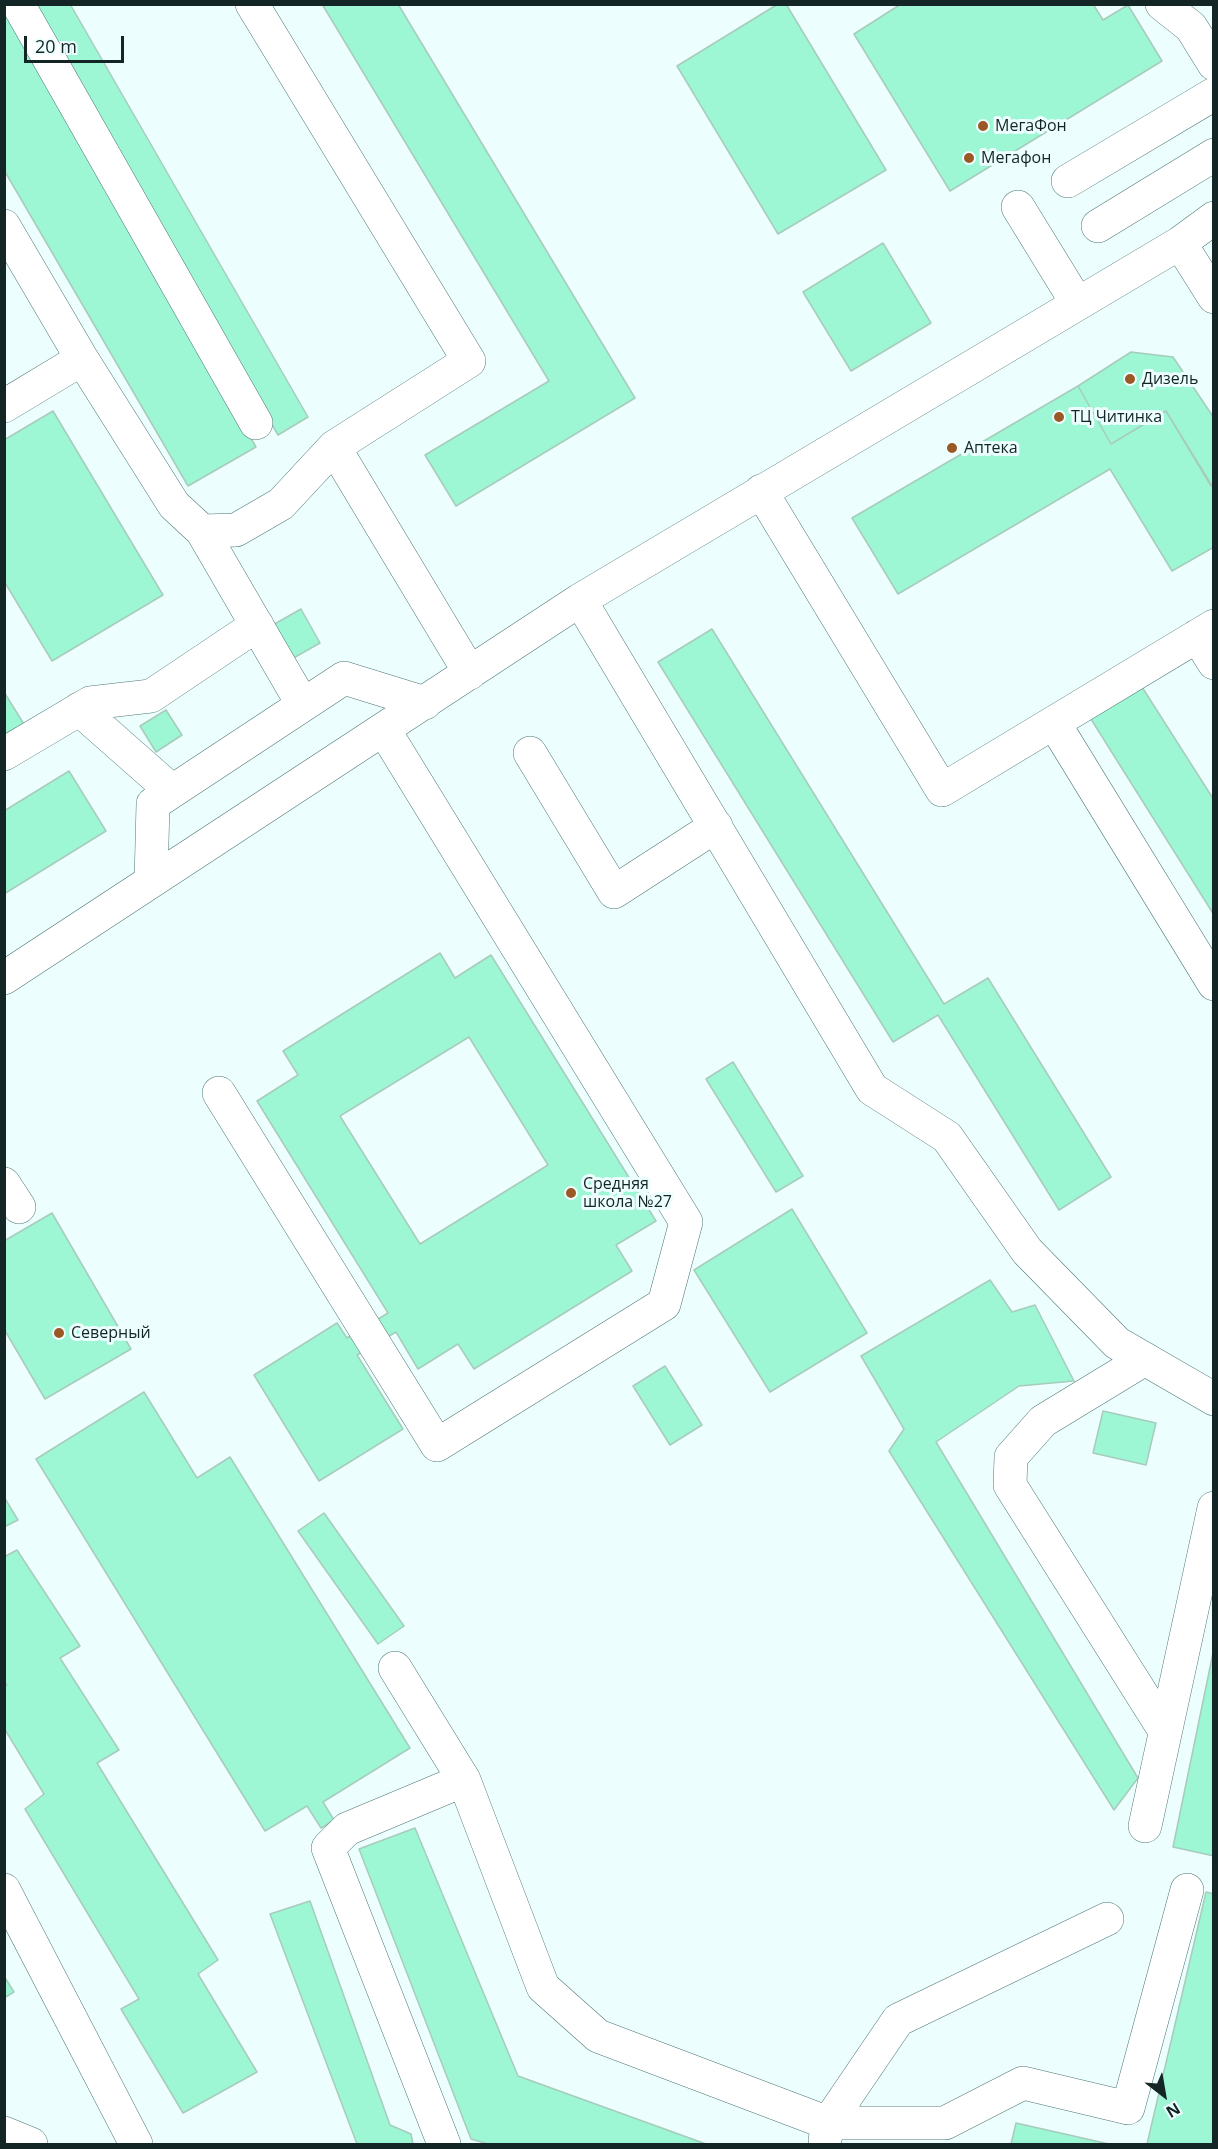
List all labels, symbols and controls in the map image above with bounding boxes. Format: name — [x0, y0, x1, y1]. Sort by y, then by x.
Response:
scale bar — [27, 24, 128, 62]
text: 20 m — [35, 34, 77, 58]
place label: МегаФон — [995, 116, 1067, 136]
marker: МегаФон — [976, 119, 990, 133]
place label: Мегафон — [981, 148, 1051, 168]
marker: Мегафон — [962, 151, 976, 165]
place label: Дизель — [1142, 369, 1198, 389]
marker: Дизель — [1123, 372, 1137, 386]
place label: ТЦ Читинка — [1071, 407, 1162, 427]
marker: ТЦ Читинка — [1052, 410, 1066, 424]
place label: Аптека — [964, 438, 1018, 458]
marker: Аптека — [945, 441, 959, 455]
place label: Средняя школа №27 — [583, 1174, 672, 1212]
marker: Средняя школа №27 — [564, 1186, 578, 1200]
place label: Северный — [71, 1323, 151, 1343]
marker: Северный — [52, 1326, 66, 1340]
north arrow — [1134, 2065, 1194, 2125]
text: N — [1162, 2098, 1185, 2123]

